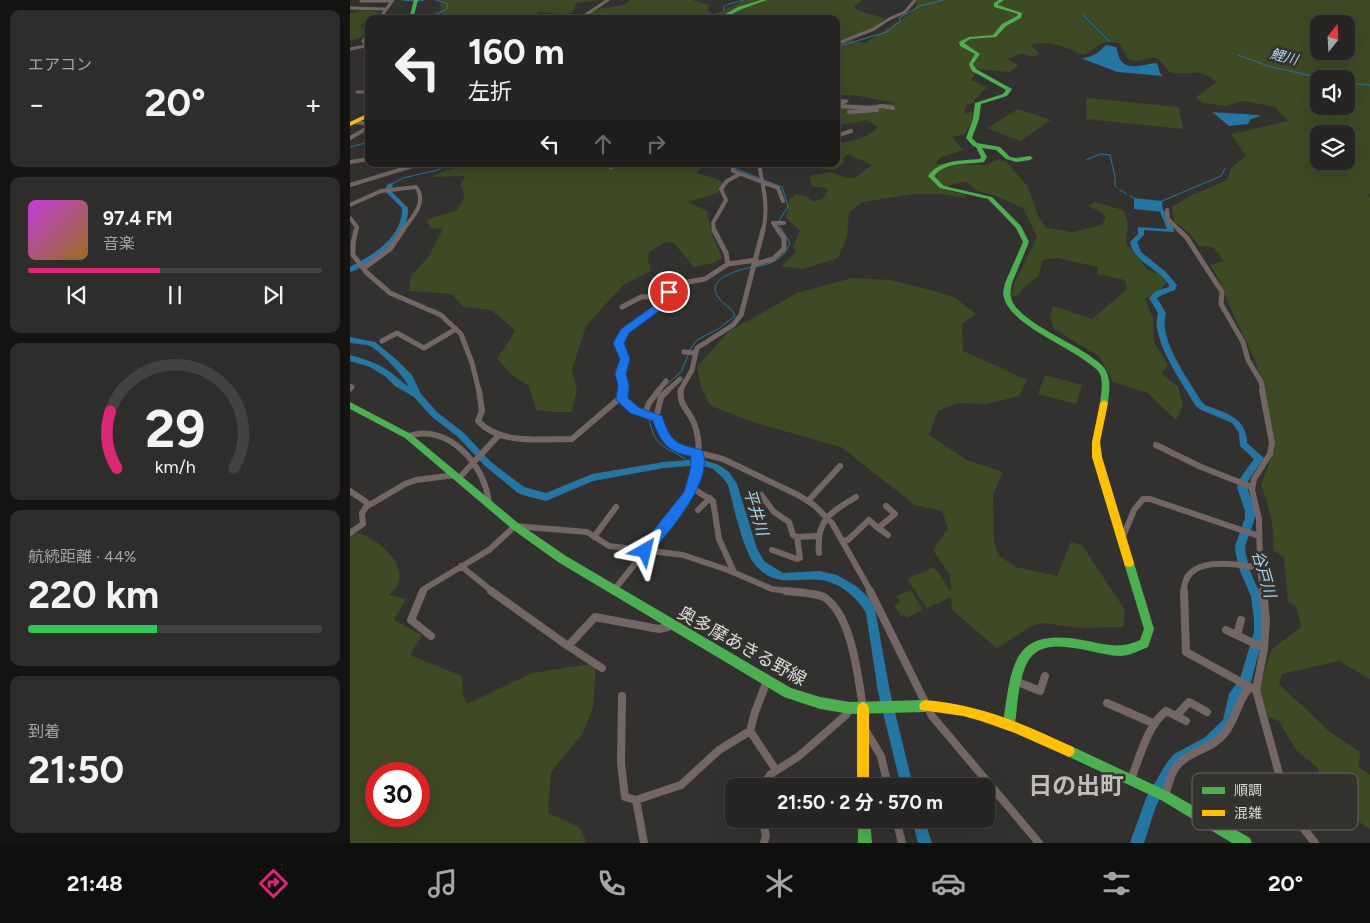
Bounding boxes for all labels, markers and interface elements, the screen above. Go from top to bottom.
north arrow [1310,15,1355,60]
map controls [1310,15,1355,170]
text: 160 m [468,31,565,73]
icon: left [385,35,450,100]
water label: 鯉川 [1268,45,1302,69]
text: エアコン [28,55,92,74]
button: sound [1310,70,1355,115]
text: 左折 [468,78,512,105]
text: 20° [145,80,206,126]
text: − [28,87,45,121]
text: + [305,87,322,121]
button: layers [1310,125,1355,170]
icon: left [536,130,564,158]
icon: ahead [589,130,617,158]
icon: right [642,130,670,158]
text: 97.4 FM [103,207,173,230]
text: 音楽 [103,234,135,253]
pin [648,271,690,313]
icon: arrive [655,278,683,306]
icon: previous [63,281,91,309]
icon: pause [161,281,189,309]
icon: next [259,281,287,309]
text: 29 [145,398,205,460]
text: km/h [155,456,195,477]
water label: 平井川 [740,486,773,540]
position arrow [618,524,670,576]
text: 航続距離 · 44% [28,547,136,566]
water label: 谷戸川 [1248,548,1280,602]
text: 220 km [28,572,159,618]
street label: 奥多摩あきる野線 [674,602,810,690]
text: 到着 [28,722,60,741]
text: 21:50 [28,747,124,793]
speed limit sign: 30 [365,762,430,827]
district label: 日の出町 [1028,771,1124,800]
legend [1192,773,1358,830]
text: 順調 [1234,782,1262,799]
text: 21:50 · 2 分 · 570 m [777,791,943,814]
text: 混雑 [1234,805,1262,822]
icon: directions [256,866,291,901]
icon: music [425,866,460,901]
icon: phone [594,866,629,901]
icon: climate [762,866,797,901]
icon: car [931,866,966,901]
icon: filters [1099,866,1134,901]
text: 21:48 [67,870,123,897]
text: 20° [1268,870,1303,897]

